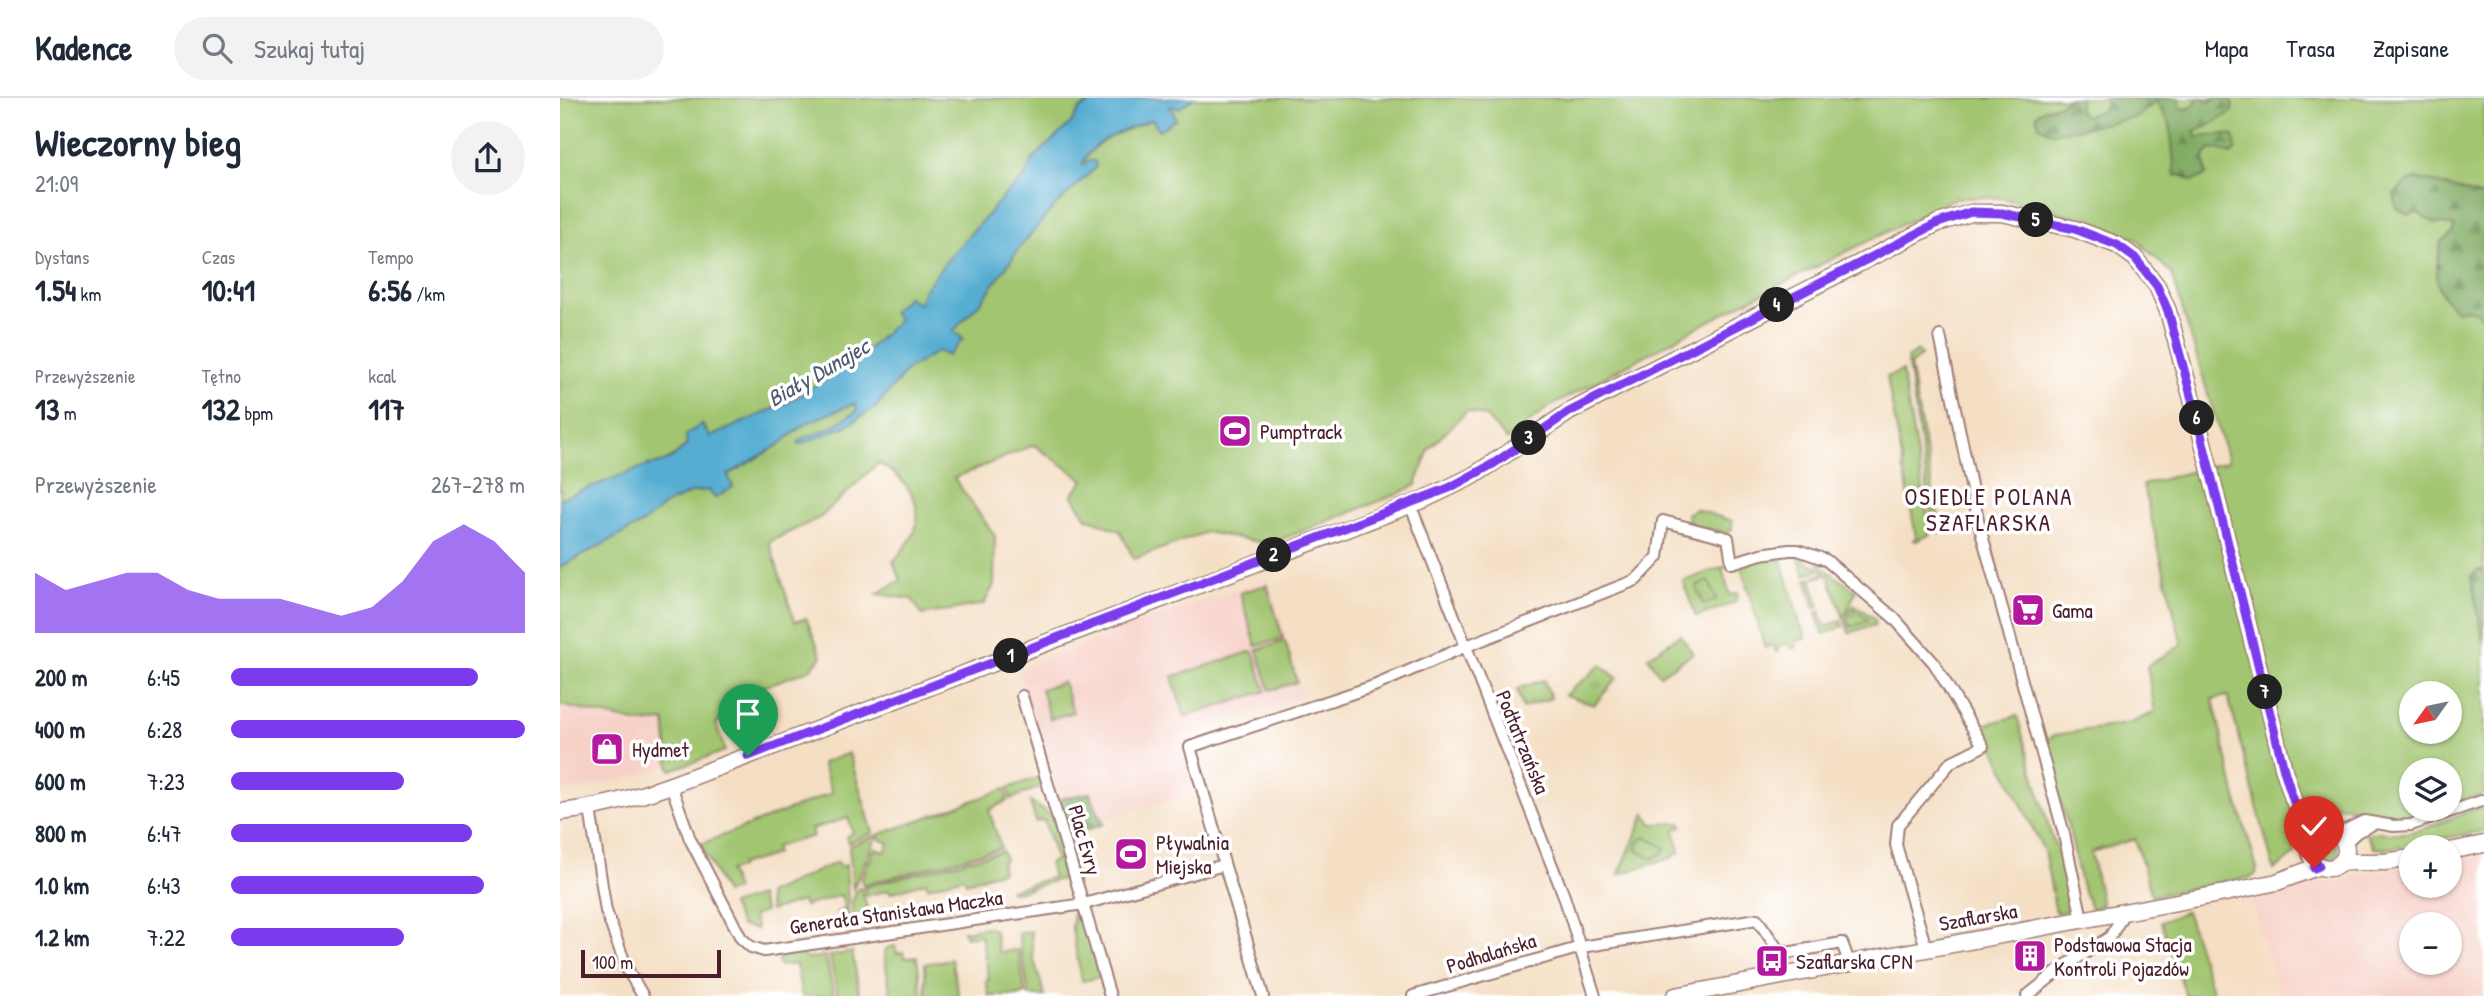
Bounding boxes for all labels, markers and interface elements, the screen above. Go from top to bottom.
search box [174,17,664,80]
text: Kadence [35,26,132,70]
icon: search [198,29,236,67]
text: Szukaj tutaj [254,31,365,66]
text: Mapa [2205,32,2248,64]
text: Trasa [2286,32,2335,64]
text: Zapisane [2373,32,2449,64]
text: Wieczorny bieg [35,116,241,168]
button: share [451,121,525,195]
text: 21:09 [35,168,78,199]
pin: 5 [2018,202,2054,238]
text: 5 [2031,206,2040,232]
text: Dystans [35,244,89,270]
text: Czas [202,244,235,270]
text: Tempo [368,244,414,270]
text: 1.54 [35,270,76,310]
text: 10:41 [202,270,255,310]
text: 6:56 [368,270,412,310]
text: km [76,281,101,307]
text: /km [412,281,445,307]
pin: 4 [1760,288,1794,322]
text: 4 [1773,291,1780,317]
water label: Biały Dunajec [761,329,878,414]
text: Przewyższenie [35,363,136,389]
text: Tętno [202,363,241,389]
text: kcal [368,363,396,389]
text: 13 [35,389,59,429]
text: 132 [202,389,240,429]
text: 117 [368,389,405,429]
text: m [59,400,77,426]
text: bpm [240,400,273,426]
pin: 6 [2180,400,2214,436]
text: 6 [2193,404,2200,430]
sports icon: Pumptrack [1216,412,1254,450]
place label: Pumptrack [1260,417,1342,446]
pin: 3 [1511,420,1546,456]
text: 3 [1524,424,1533,450]
text: Przewyższenie [35,469,157,500]
text: 267–278 m [431,469,525,500]
district label: OSIEDLE POLANA SZAFLARSKA [1905,481,2073,538]
pin: 2 [1256,538,1292,573]
text: 2 [1269,541,1278,567]
supermarket icon: Gama [2009,591,2047,629]
place label: Gama [2052,596,2093,625]
pin: 1 [994,638,1028,674]
text: 1 [1007,642,1014,668]
text: 200 m [35,662,87,693]
text: 6:45 [147,662,180,693]
pin: 7 [2248,674,2282,710]
text: 7 [2260,678,2269,704]
north arrow [2399,681,2462,744]
map controls [2399,681,2462,975]
pin [718,684,778,756]
street label: Podtatrzańska [1489,686,1557,798]
icon: arrive [729,695,767,733]
text: 400 m [35,714,85,745]
text: 6:28 [147,714,182,745]
shop icon: Hydmet [588,730,626,768]
place label: Hydmet [632,735,690,764]
button: layers [2399,758,2462,821]
text: 600 m [35,766,86,797]
text: 7:23 [147,766,185,797]
pin [2284,796,2344,868]
street label: Plac Evry [1061,802,1109,878]
icon: check [2295,807,2333,845]
text: 800 m [35,818,87,849]
text: 6:47 [147,818,182,849]
place label: Pływalnia Miejska [1156,828,1229,881]
sports icon: Pływalnia Miejska [1112,835,1150,873]
button: + [2399,835,2462,898]
text: 1.0 km [35,870,89,901]
text: 6:43 [147,870,180,901]
street label: Generała Stanisława Maczka [788,883,1004,941]
street label: Szaflarska [1937,896,2019,938]
button: − [2399,912,2462,975]
text: 1.2 km [35,922,90,953]
text: 7:22 [147,922,185,953]
street label: Podhalańska [1443,926,1539,980]
place label: Podstawowa Stacja Kontroli Pojazdów [2054,930,2192,983]
building icon: Podstawowa Stacja Kontroli Pojazdów [2011,937,2049,975]
bus stop icon: Szaflarska CPN [1753,942,1791,980]
scale bar [581,947,721,979]
place label: Szaflarska CPN [1796,947,1913,976]
text: 100 m [592,949,633,975]

